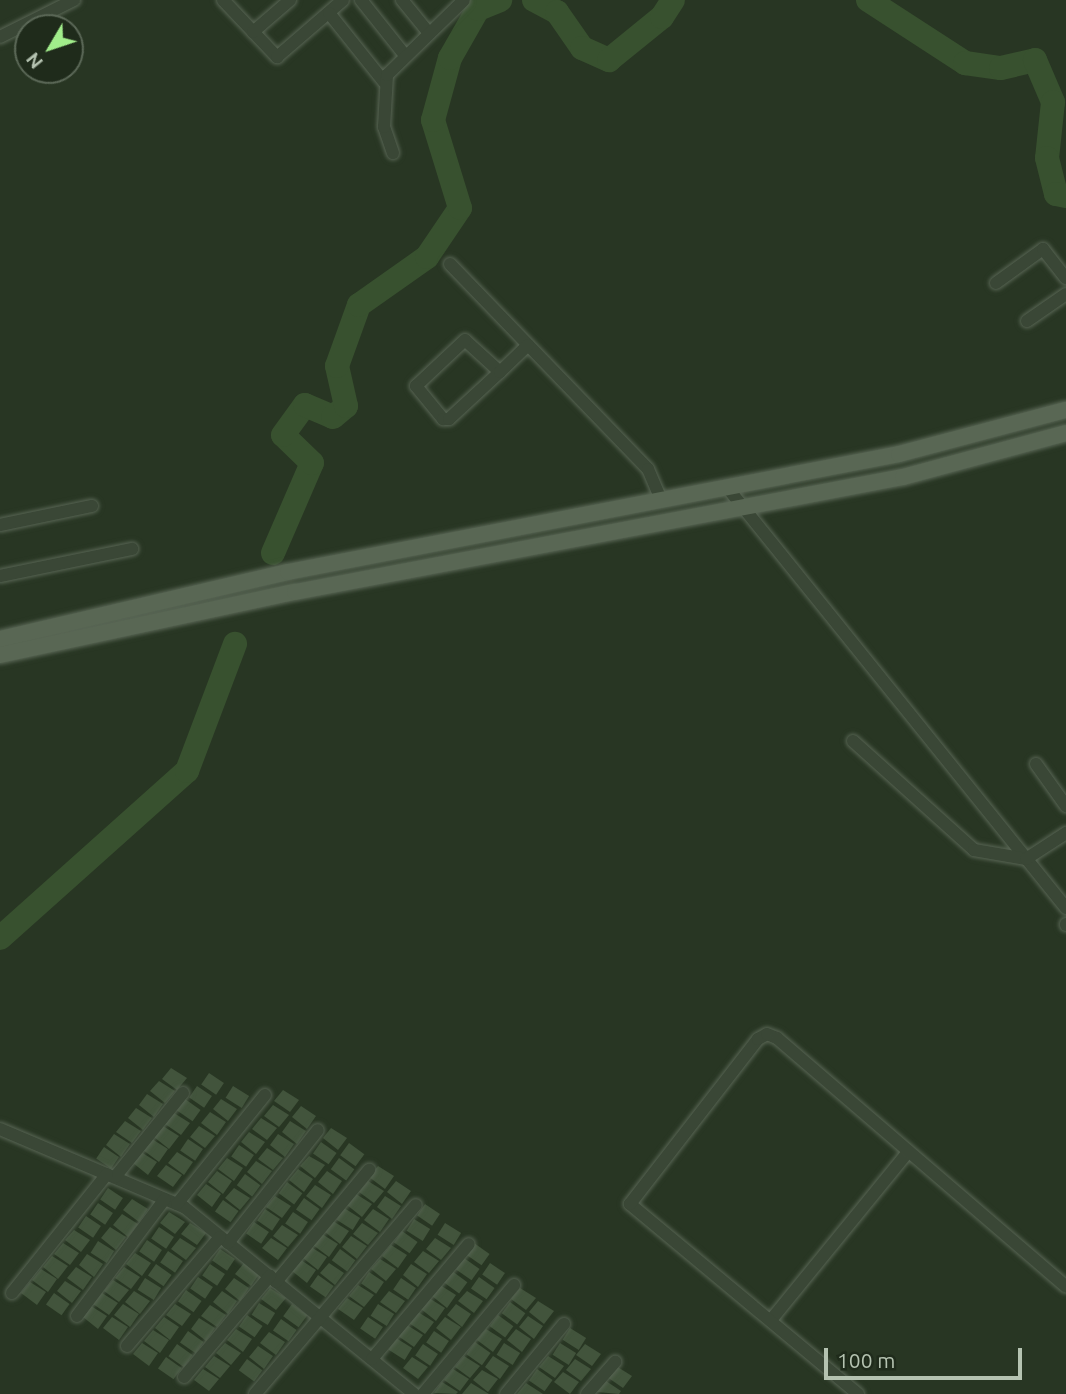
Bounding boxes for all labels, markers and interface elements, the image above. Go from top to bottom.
north arrow [14,14,84,84]
text: N [21,49,47,73]
scale bar [828,1334,1026,1378]
text: 100 m [837,1348,895,1372]

